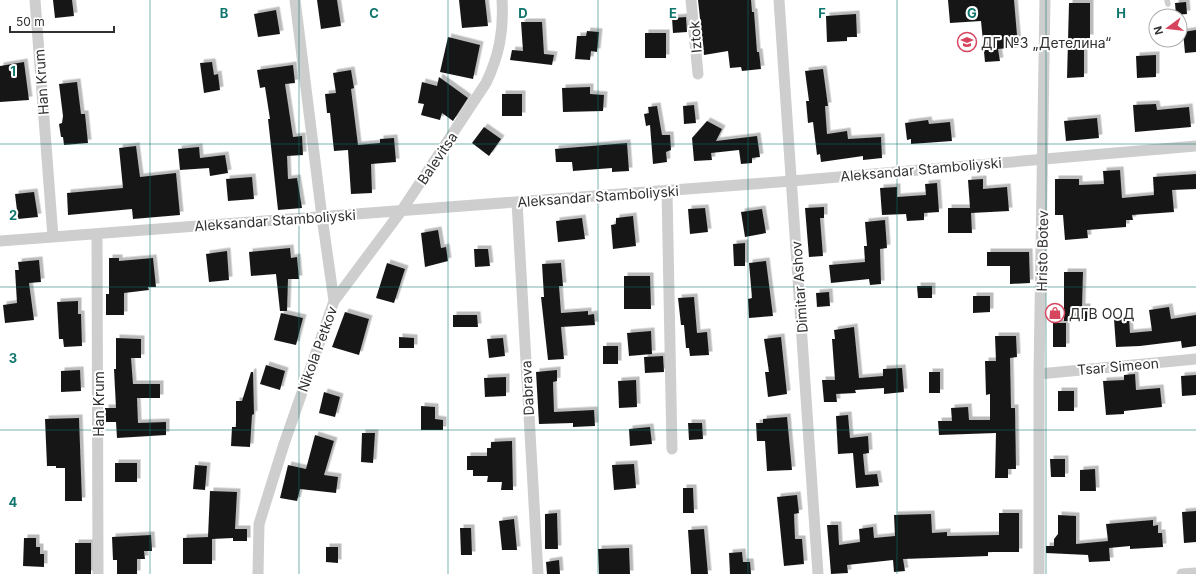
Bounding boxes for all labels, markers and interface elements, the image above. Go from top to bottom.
text: B [220,5,229,21]
text: C [369,5,379,21]
text: D [518,5,528,21]
text: E [669,5,677,21]
text: F [818,5,826,21]
text: G [967,5,977,21]
text: H [1116,5,1126,21]
scale bar [10,8,114,34]
north arrow [1148,8,1188,48]
text: 50 m [16,14,45,29]
street label: Iztok [685,20,705,54]
text: N [1150,25,1166,36]
school or university icon: ДГ №3 „Детелина“ [956,31,978,53]
place label: ДГ №3 „Детелина“ [981,34,1111,51]
street label: Han Krum [30,49,52,115]
text: 1 [10,63,16,79]
street label: Balevitsa [413,129,461,187]
street label: Aleksandar Stamboliyski [840,153,1002,185]
street label: Aleksandar Stamboliyski [517,182,679,210]
street label: Aleksandar Stamboliyski [194,206,356,234]
text: 2 [9,207,17,223]
street label: Hristo Botev [1033,210,1051,292]
street label: Dimitar Ashov [787,240,811,334]
shop icon: ДГВ ООД [1044,302,1066,324]
street label: Nikola Petkov [294,304,340,394]
place label: ДГВ ООД [1069,305,1135,322]
text: 3 [9,350,17,366]
street label: Tsar Simeon [1076,354,1160,378]
street label: Dabrava [517,360,537,416]
street label: Han Krum [90,371,107,437]
text: 4 [9,494,18,510]

